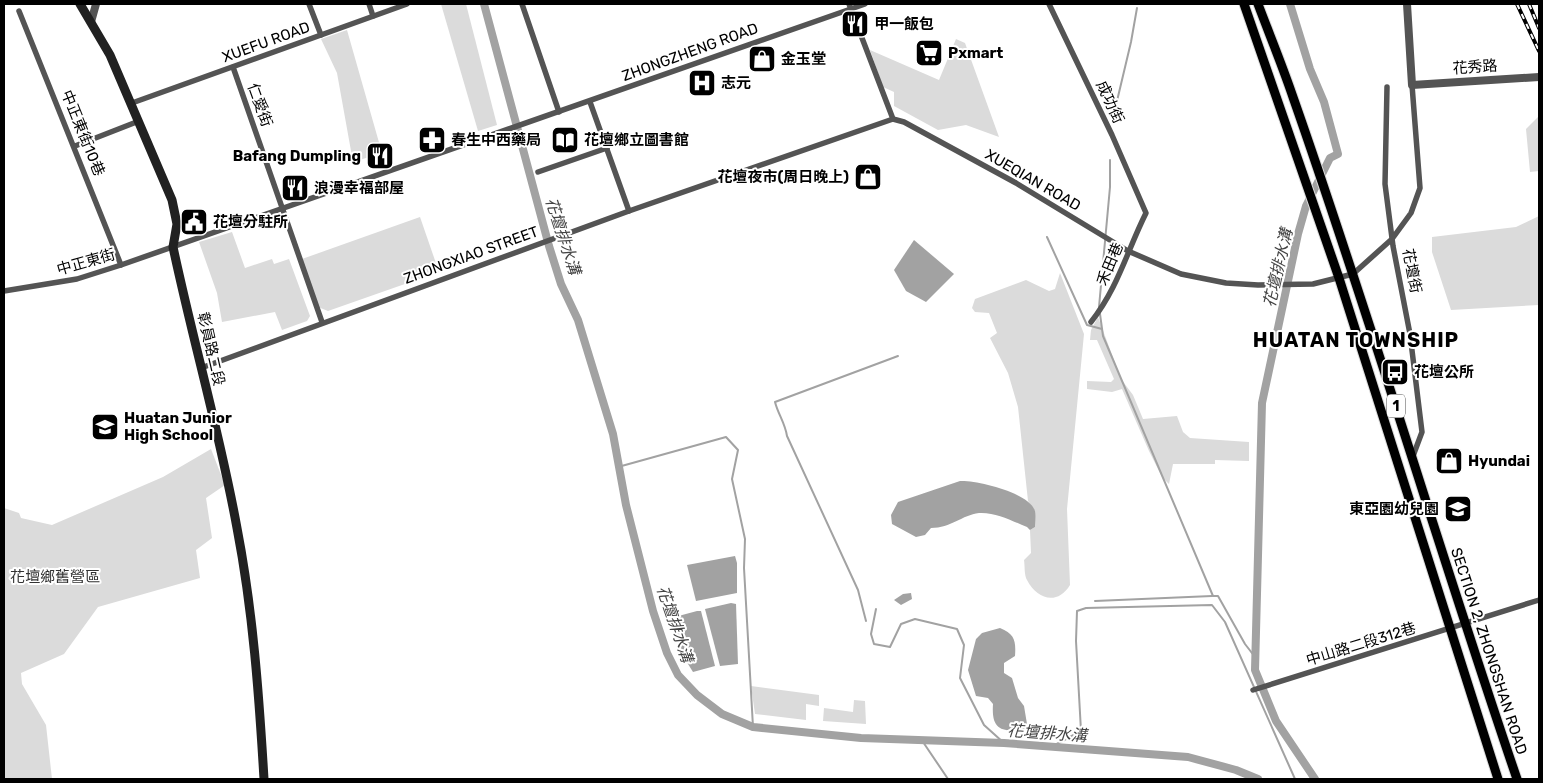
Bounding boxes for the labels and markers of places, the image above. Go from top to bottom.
restaurant icon: 甲一飯包 [840,9,870,39]
place label: 甲一飯包 [874,15,934,33]
supermarket icon: Pxmart [914,38,944,68]
shop icon: 金玉堂 [747,44,777,74]
place label: Pxmart [948,44,1003,62]
place label: 金玉堂 [781,50,826,68]
hospital icon: 志元 [687,68,717,98]
place label: 志元 [721,74,751,92]
pharmacy icon: 春生中西藥局 [417,125,447,155]
library icon: 花壇鄉立圖書館 [550,125,580,155]
place label: 春生中西藥局 [451,131,541,149]
place label: 花壇鄉立圖書館 [584,131,689,149]
restaurant icon: Bafang Dumpling [365,141,395,171]
place label: Bafang Dumpling [233,147,361,165]
shop icon: 花壇夜市(周日晚上) [853,162,883,192]
place label: 花壇夜市(周日晚上) [717,168,849,186]
restaurant icon: 浪漫幸福部屋 [280,173,310,203]
place label: 浪漫幸福部屋 [314,179,404,197]
public building icon: 花壇分駐所 [179,207,209,237]
place label: 花壇分駐所 [213,213,288,231]
bus stop icon: 花壇公所 [1380,357,1410,387]
place label: 花壇公所 [1414,363,1474,381]
place label: Huatan Junior High School [124,409,232,444]
school or university icon: Huatan Junior High School [90,412,120,442]
shop icon: Hyundai [1434,446,1464,476]
place label: Hyundai [1468,452,1530,470]
school or university icon: 東亞園幼兒園 [1443,494,1473,524]
place label: 東亞園幼兒園 [1349,500,1439,518]

